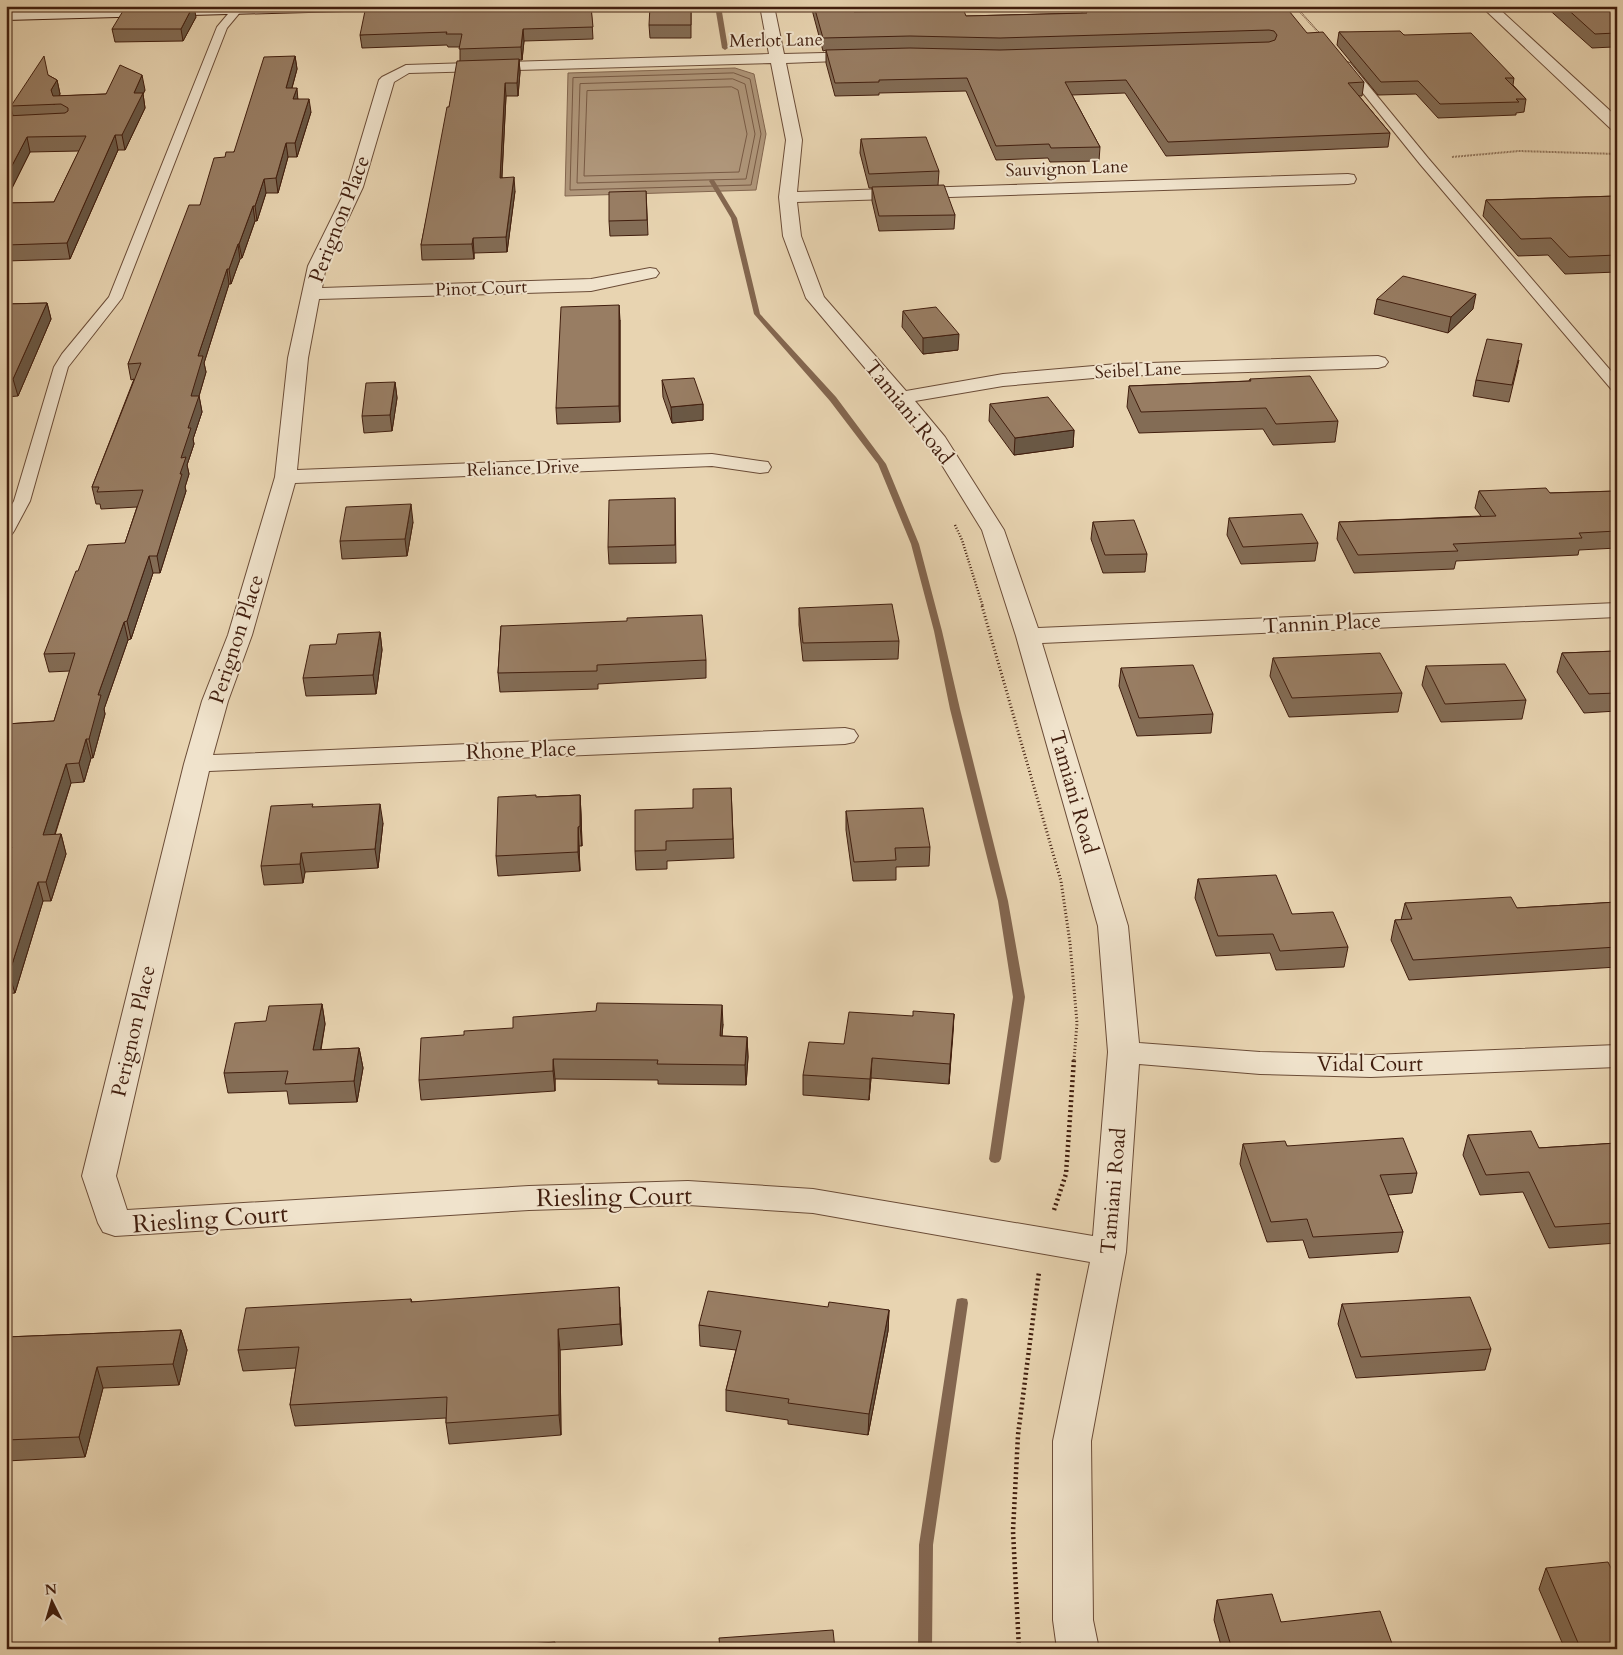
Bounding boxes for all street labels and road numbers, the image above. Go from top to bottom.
street label: Merlot Lane [729,27,823,54]
street label: Perignon Place [302,151,377,287]
street label: Sauvignon Lane [1005,154,1129,183]
street label: Pinot Court [435,274,528,303]
street label: Tamiani Road [857,354,960,471]
street label: Seibel Lane [1094,356,1182,385]
street label: Reliance Drive [466,454,580,483]
street label: Perignon Place [202,571,271,707]
street label: Tannin Place [1262,606,1382,641]
street label: Tamiani Road [1042,727,1105,857]
street label: Rhone Place [465,734,577,767]
street label: Perignon Place [104,963,163,1100]
street label: Vidal Court [1317,1050,1423,1079]
street label: Tamiani Road [1094,1127,1133,1255]
street label: Riesling Court [536,1179,692,1215]
street label: Riesling Court [131,1197,289,1241]

